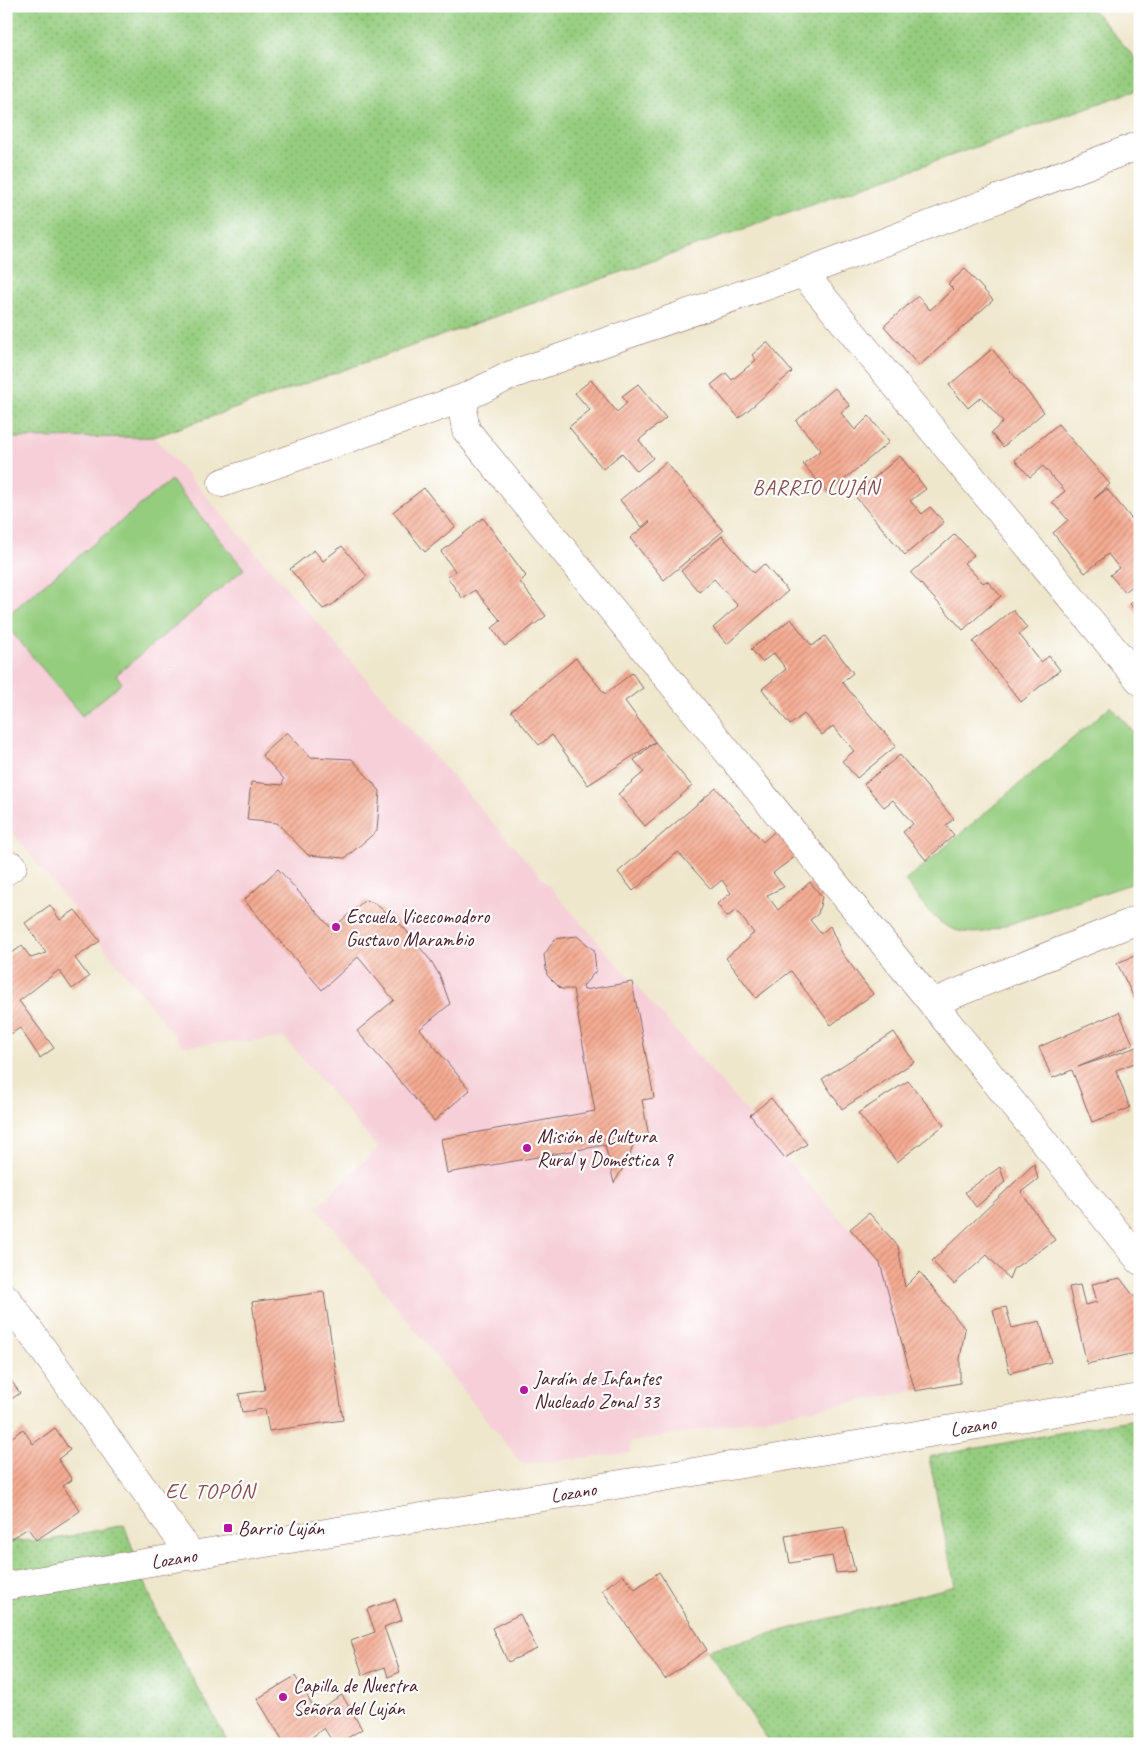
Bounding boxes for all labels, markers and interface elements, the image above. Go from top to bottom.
district label: BARRIO LUJÁN [752,474,882,500]
place label: Escuela Vicecomodoro Gustavo Marambio [346,904,490,952]
marker: Escuela Vicecomodoro Gustavo Marambio [330,921,342,933]
place label: Misión de Cultura Rural y Doméstica 9 [537,1124,674,1172]
marker: Misión de Cultura Rural y Doméstica 9 [521,1142,533,1154]
place label: Jardín de Infantes Nucleado Zonal 33 [533,1366,662,1414]
marker: Jardín de Infantes Nucleado Zonal 33 [518,1384,530,1396]
street label: Lozano [948,1409,998,1442]
street label: Lozano [549,1476,599,1508]
district label: EL TOPÓN [165,1477,258,1505]
place label: Barrio Luján [238,1516,325,1541]
marker: Barrio Luján [222,1522,234,1534]
street label: Lozano [149,1542,199,1574]
place label: Capilla de Nuestra Señora del Luján [293,1673,418,1721]
marker: Capilla de Nuestra Señora del Luján [277,1691,289,1703]

